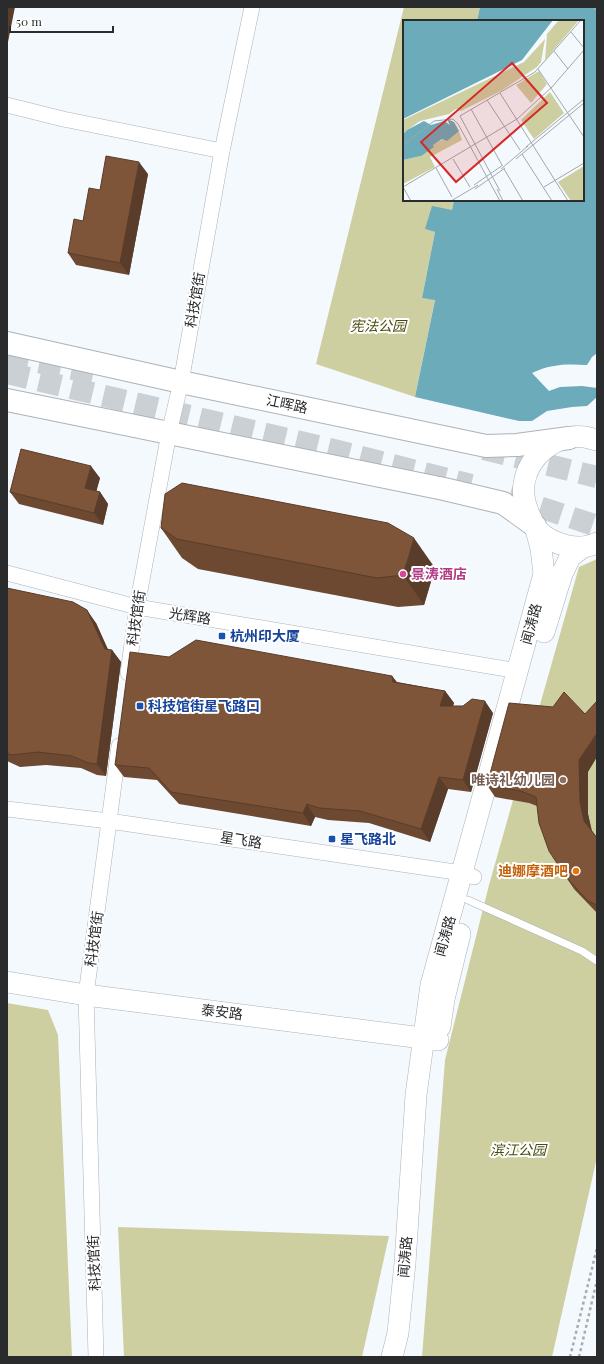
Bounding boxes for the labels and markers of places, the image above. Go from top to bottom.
place label: 景涛酒店 [411,564,467,583]
marker: 景涛酒店 [398,569,408,579]
place label: 杭州印大厦 [230,626,300,645]
marker: 杭州印大厦 [217,631,227,641]
place label: 科技馆街星飞路口 [148,696,260,715]
marker: 科技馆街星飞路口 [135,701,145,711]
place label: 唯诗礼幼儿园 [471,770,555,789]
marker: 唯诗礼幼儿园 [558,775,568,785]
place label: 星飞路北 [340,829,396,848]
marker: 星飞路北 [327,834,337,844]
place label: 迪娜摩酒吧 [498,861,568,880]
marker: 迪娜摩酒吧 [571,866,581,876]

